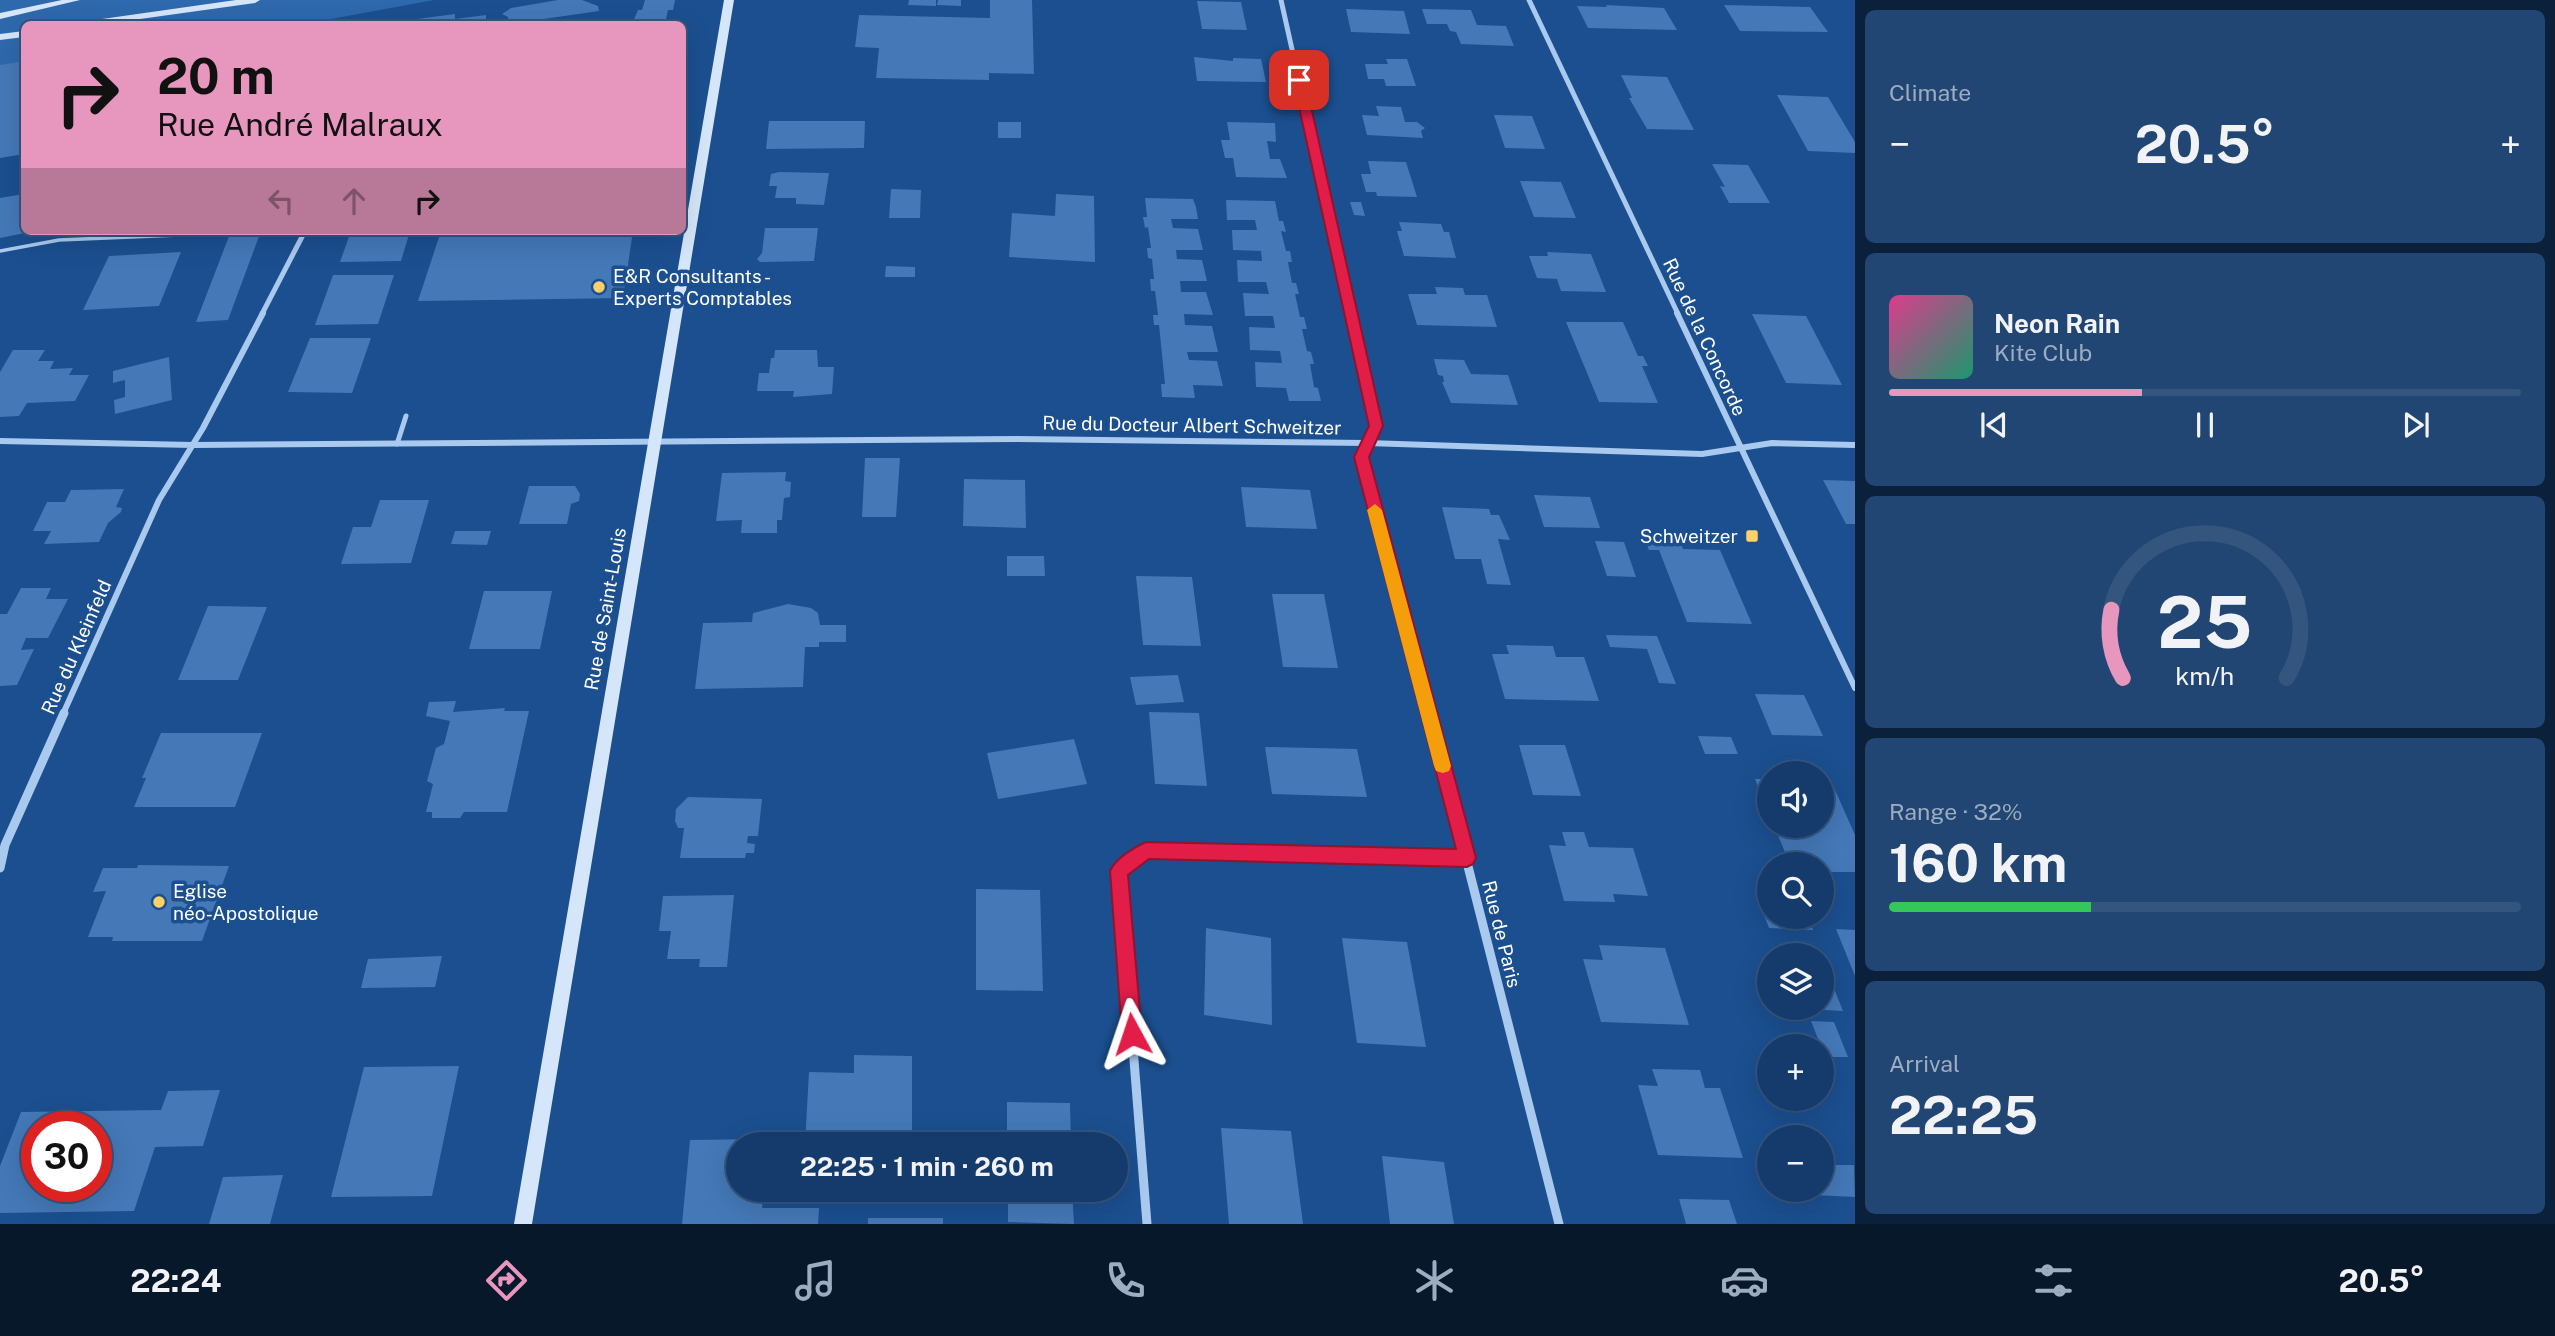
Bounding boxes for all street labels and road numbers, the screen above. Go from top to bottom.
street label: Rue de la Concorde [1659,255,1751,419]
street label: Rue du Docteur Albert Schweitzer [1042,411,1342,439]
street label: Rue de Saint-Louis [580,526,630,692]
street label: Rue du Kleinfeld [36,576,116,718]
street label: Rue de Paris [1478,878,1526,990]

